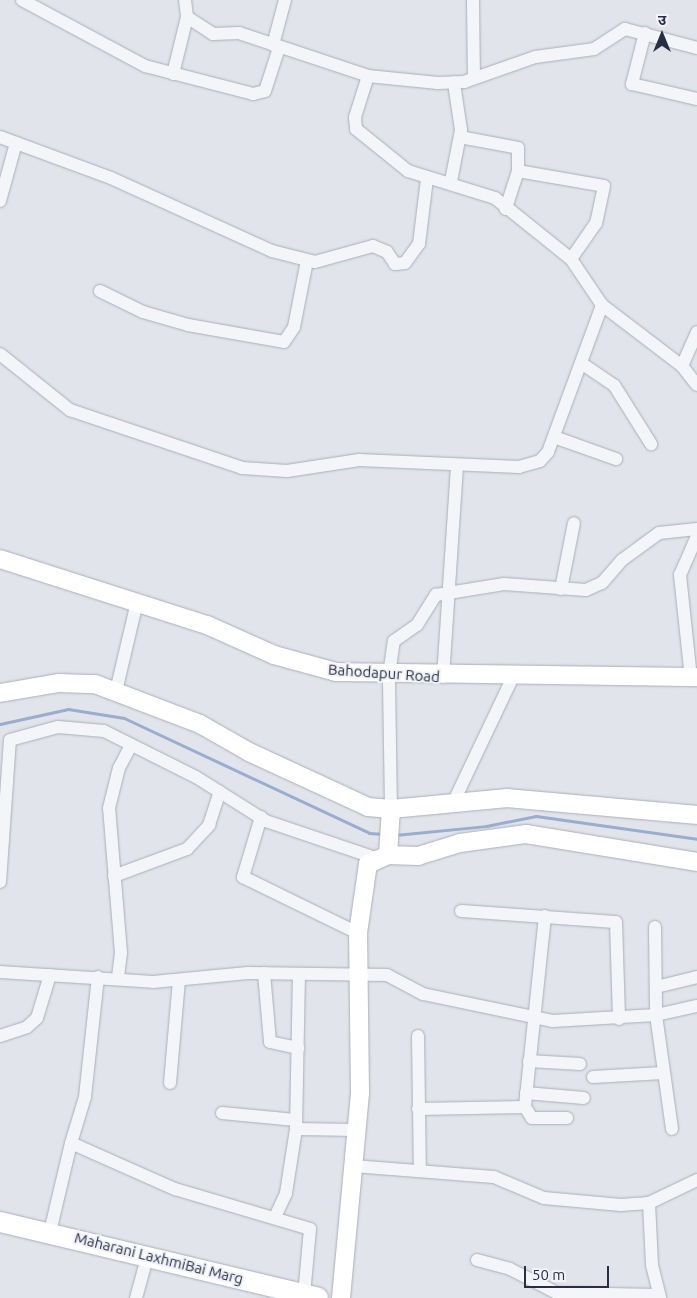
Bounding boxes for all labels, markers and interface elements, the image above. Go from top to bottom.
north arrow [637,10,687,60]
text: उ [658,12,666,28]
street label: Bahodapur Road [327,660,441,686]
street label: Maharani LaxhmiBai Marg [73,1228,245,1288]
scale bar [527,1256,612,1288]
text: 50 m [532,1266,565,1283]

